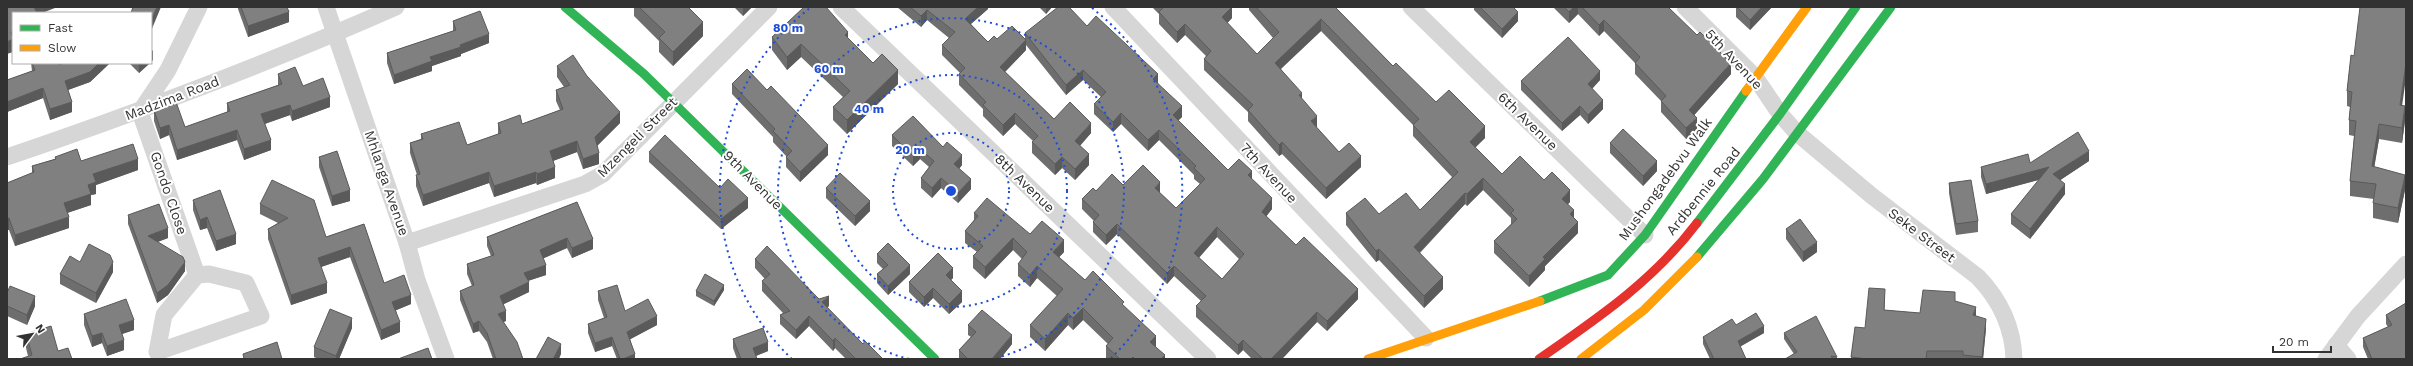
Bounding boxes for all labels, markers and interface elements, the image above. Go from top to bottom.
legend [12,12,152,64]
text: Fast [48,21,73,35]
text: 80 m [773,21,803,35]
street label: 5th Avenue [1702,26,1766,92]
text: Slow [48,41,76,55]
text: 60 m [814,62,844,76]
street label: Madzima Road [123,73,221,123]
street label: 6th Avenue [1495,89,1561,153]
street label: Mzengeli Street [594,94,680,180]
text: 40 m [854,102,884,116]
street label: Mushongadebvu Walk [1615,114,1715,244]
street label: Mhlanga Avenue [361,128,413,238]
street label: 7th Avenue [1237,140,1301,206]
text: 20 m [895,143,925,157]
street label: Ardbennie Road [1663,144,1743,238]
street label: 9th Avenue [720,147,786,213]
street label: Gondo Close [147,149,191,237]
street label: 8th Avenue [992,151,1058,215]
centre of rings [944,184,958,198]
street label: Seke Street [1885,205,1959,265]
north arrow [12,314,52,354]
text: N [32,322,48,336]
scale bar [2273,328,2331,354]
text: 20 m [2279,335,2309,349]

